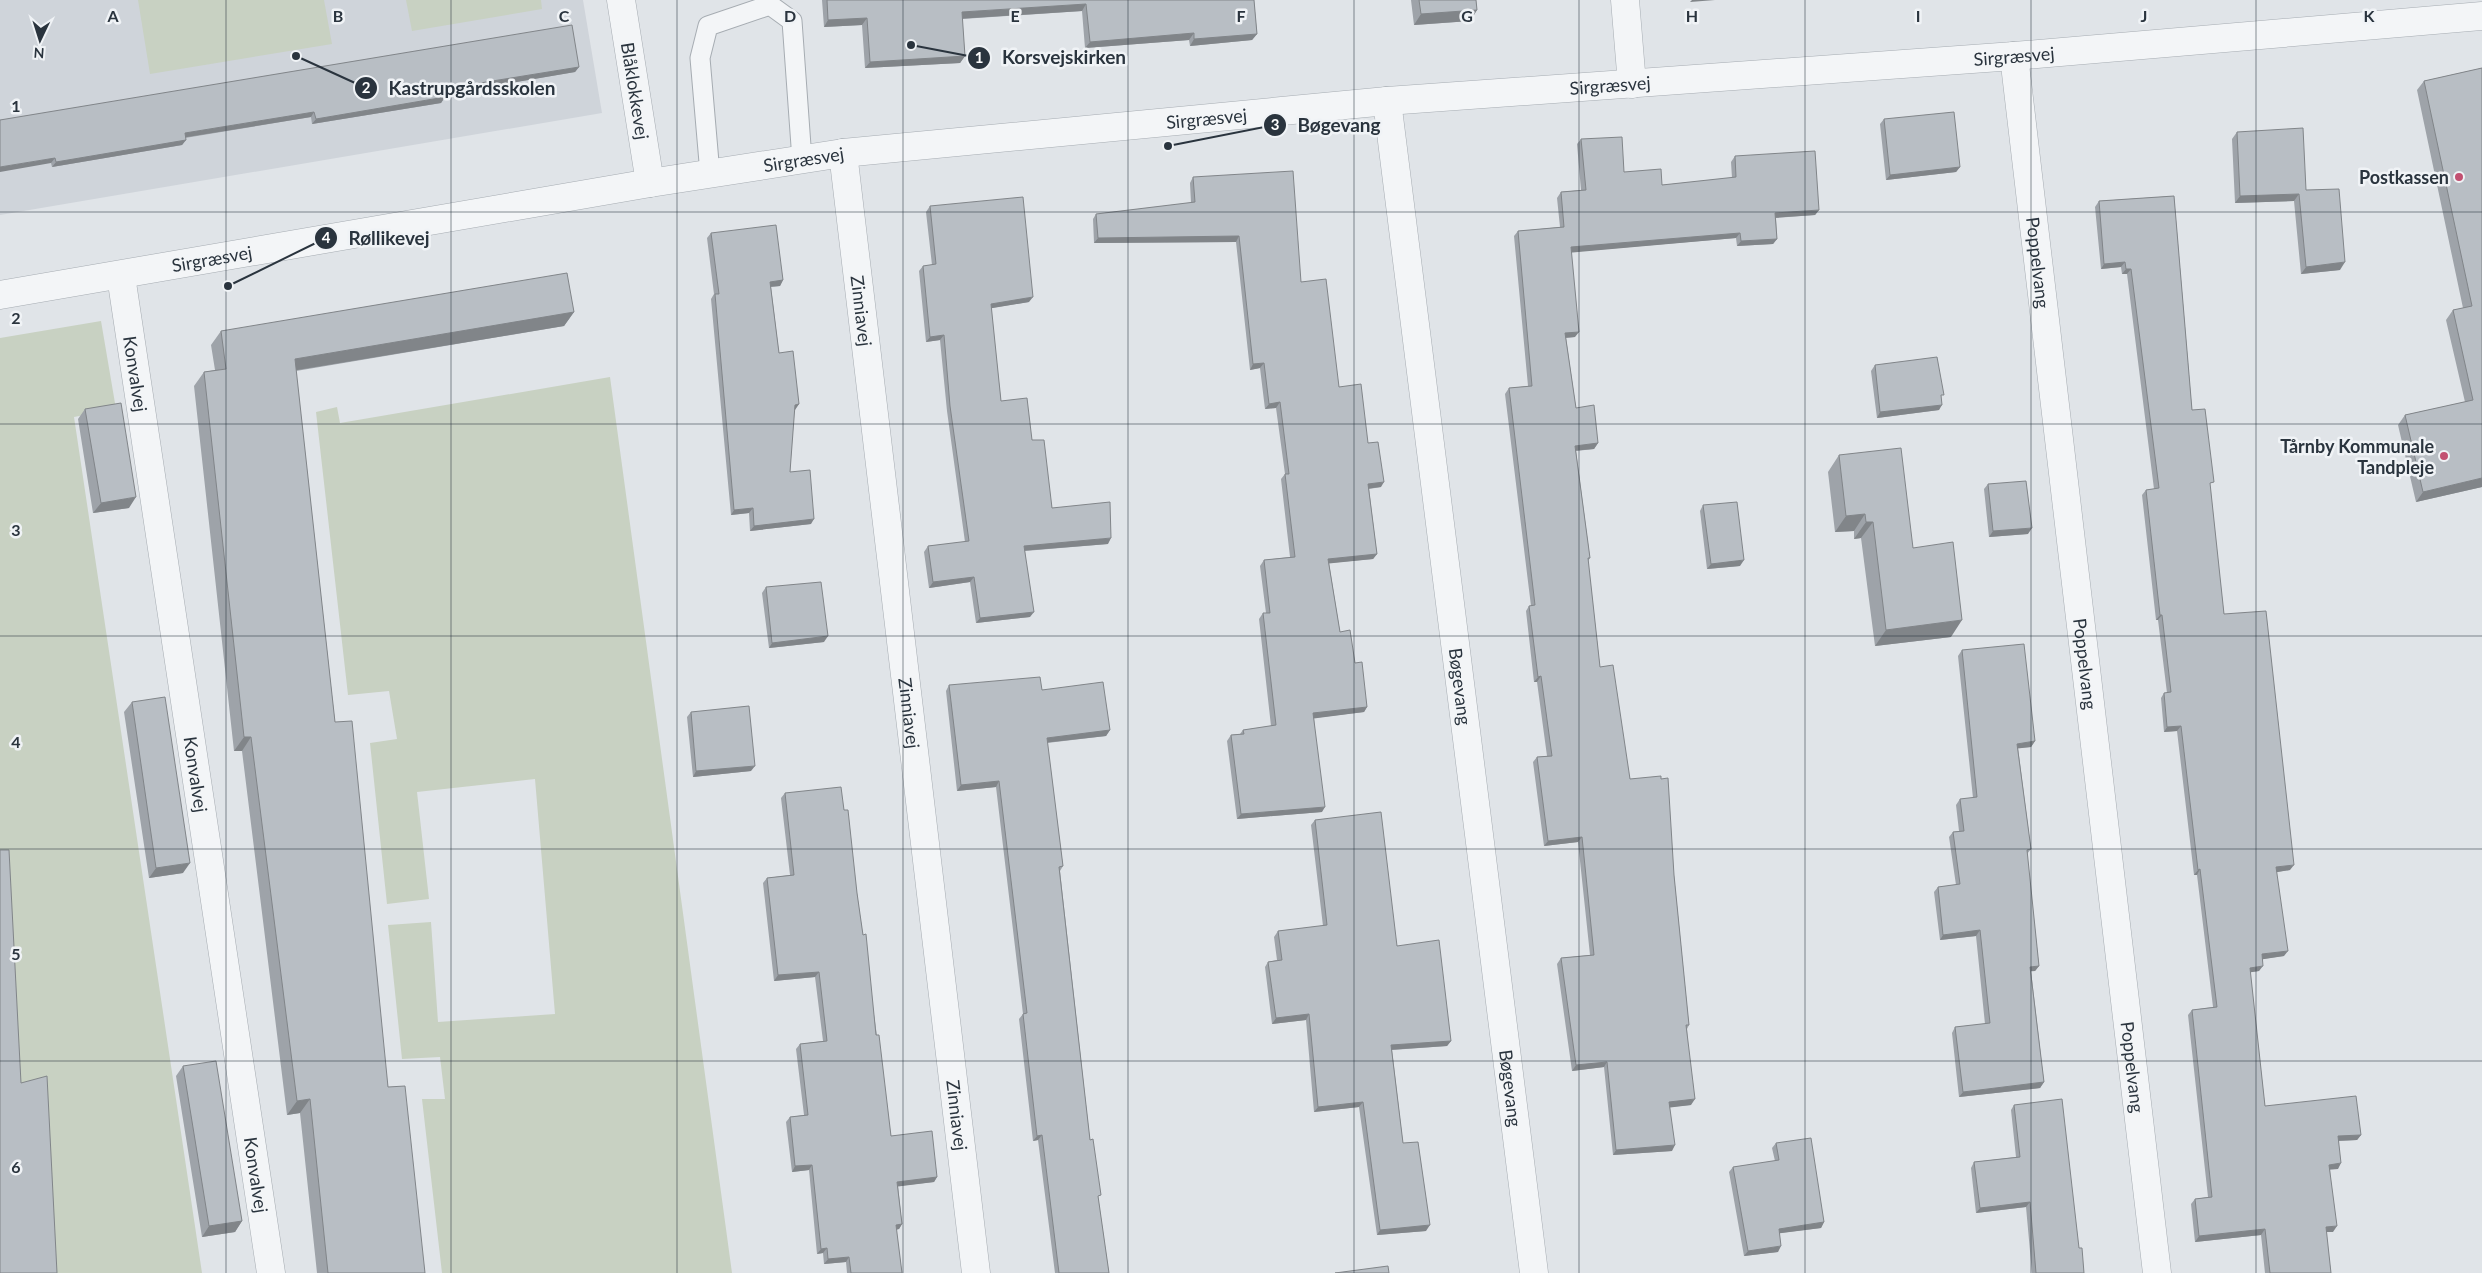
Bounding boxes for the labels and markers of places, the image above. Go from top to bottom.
callout: Korsvejskirken [967,41,1136,75]
callout: Kastrupgårdsskolen [353,71,565,105]
callout: Bøgevang [1263,108,1391,142]
place label: Postkassen [2359,166,2449,188]
marker: Postkassen [2453,171,2465,183]
callout: Røllikevej [314,221,440,255]
place label: Tårnby Kommunale Tandpleje [2280,435,2434,478]
marker: Tårnby Kommunale Tandpleje [2438,450,2450,462]

